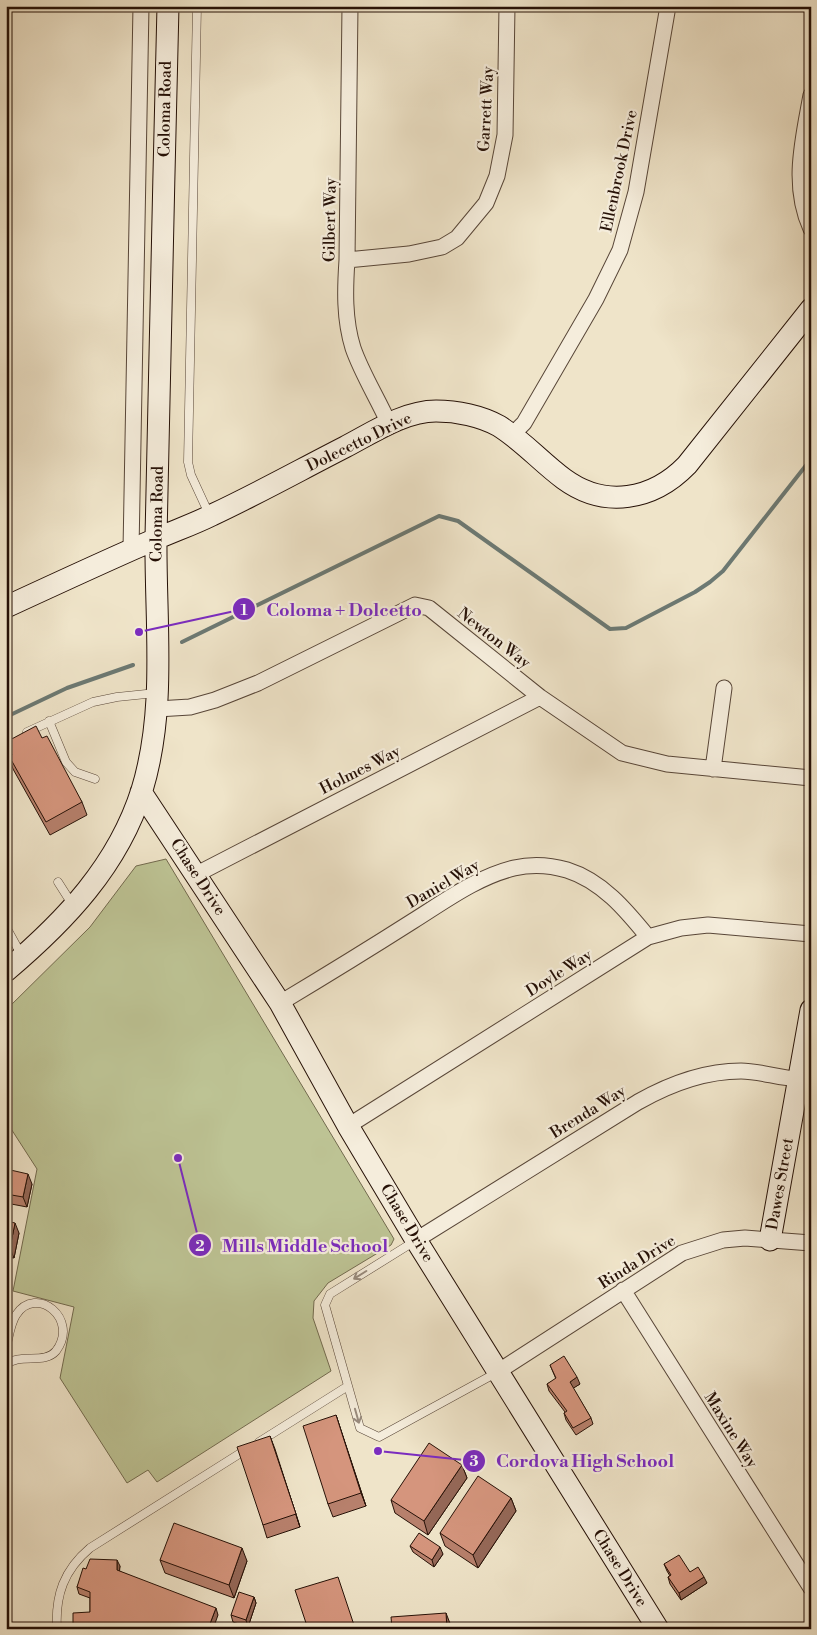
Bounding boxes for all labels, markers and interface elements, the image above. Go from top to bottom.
street label: Coloma Road [154,61,176,157]
street label: Garrett Way [474,65,498,152]
street label: Ellenbrook Drive [596,108,642,234]
street label: Gilbert Way [319,177,341,262]
street label: Dolecetto Drive [303,408,415,476]
street label: Coloma Road [146,466,168,562]
callout: Coloma + Dolcetto [232,593,432,626]
text: Coloma + Dolcetto [266,599,422,622]
text: 1 [240,601,248,620]
street label: Newton Way [453,603,535,673]
street label: Holmes Way [316,741,404,799]
street label: Chase Drive [166,835,230,919]
street label: Daniel Way [403,855,483,913]
street label: Doyle Way [522,945,596,1001]
street label: Brenda Way [546,1081,630,1144]
street label: Dawes Street [762,1136,798,1232]
street label: Chase Drive [376,1180,438,1266]
callout: Mills Middle School [187,1229,398,1262]
street label: Rinda Drive [595,1230,679,1294]
text: Mills Middle School [222,1235,388,1258]
text: 2 [195,1237,205,1256]
one-way arrow [354,1271,368,1281]
street label: Maxine Way [700,1388,762,1472]
one-way arrow [352,1407,362,1423]
callout: Cordova High School [461,1444,684,1477]
text: Cordova High School [496,1450,674,1473]
text: 3 [469,1452,479,1471]
street label: Chase Drive [588,1525,652,1611]

